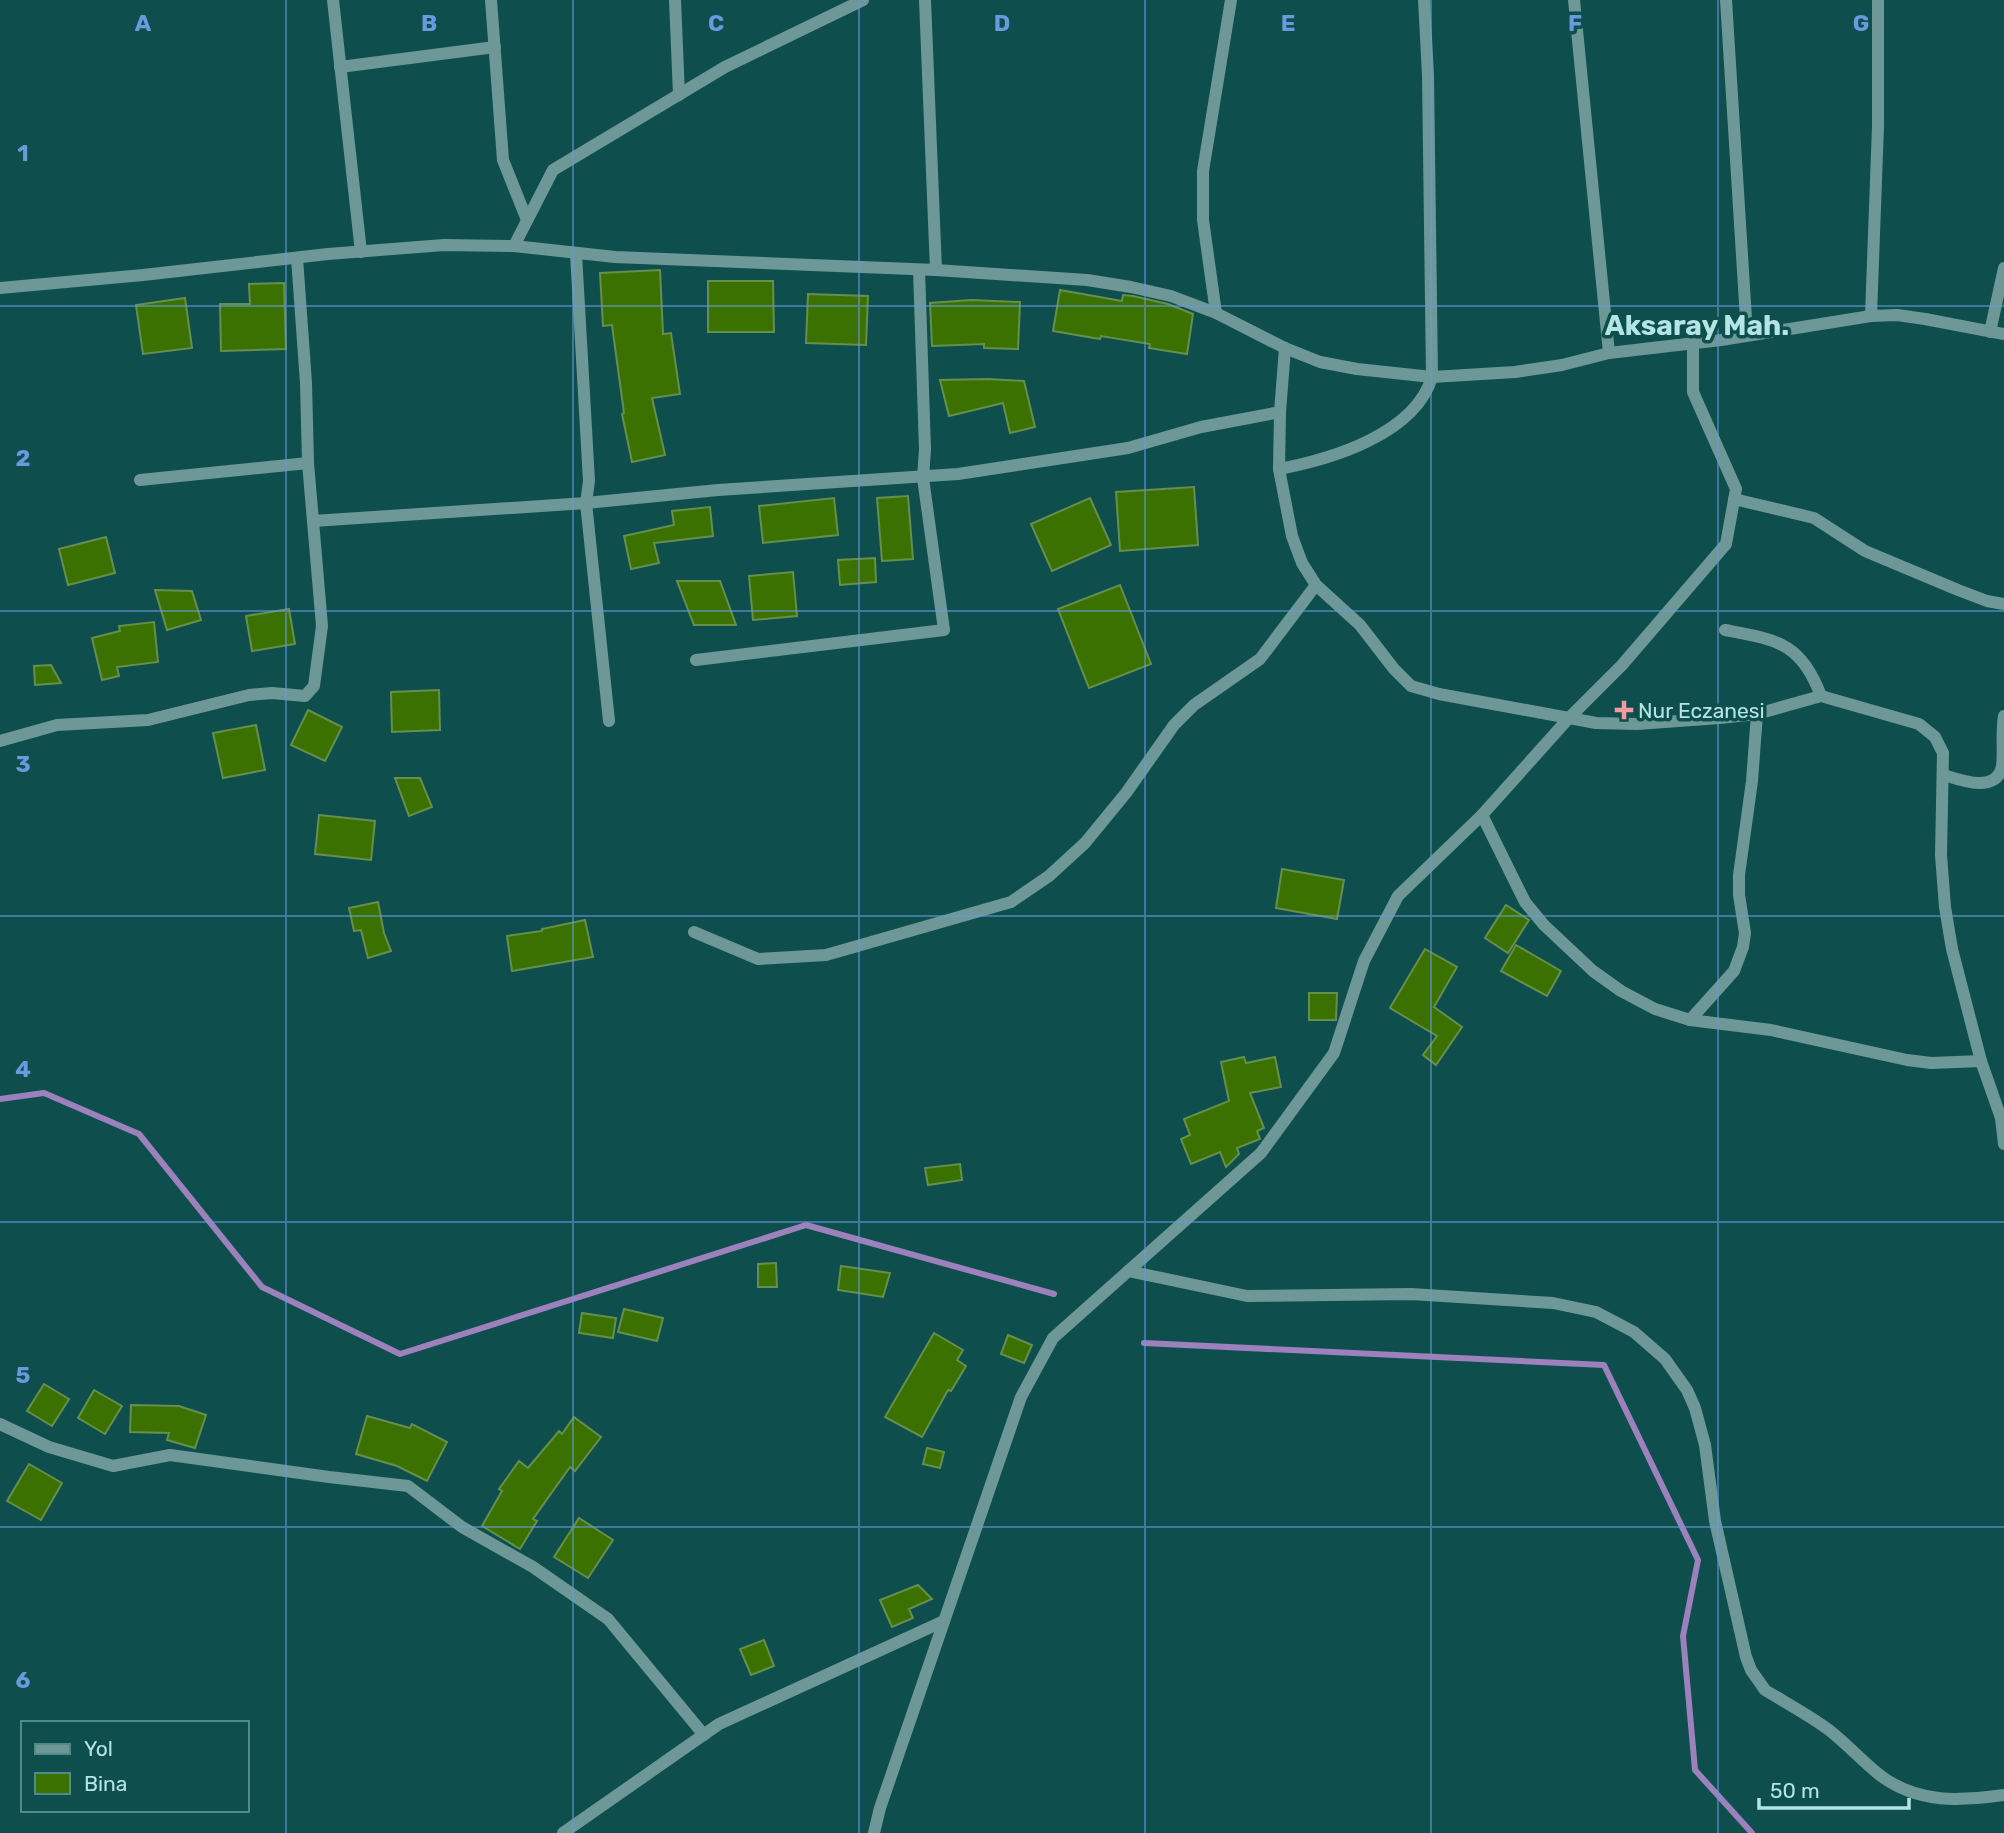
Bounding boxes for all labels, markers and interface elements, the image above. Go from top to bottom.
text: A [135,9,152,37]
text: B [421,9,437,37]
text: C [708,9,724,37]
text: D [994,9,1010,37]
text: E [1281,9,1295,37]
text: F [1568,9,1582,37]
text: G [1853,9,1869,37]
text: 1 [17,139,29,167]
district label: Aksaray Mah. [1605,309,1789,342]
text: 2 [16,444,30,472]
place label: Nur Eczanesi [1638,698,1765,723]
marker: Nur Eczanesi [1616,702,1632,718]
text: 3 [15,750,31,778]
text: 4 [15,1055,31,1083]
text: 5 [16,1361,31,1389]
text: 6 [16,1666,31,1694]
legend [21,1721,248,1812]
text: Yol [84,1736,113,1761]
scale bar [1759,1766,1910,1810]
text: Bina [84,1771,127,1796]
text: 50 m [1770,1778,1820,1803]

